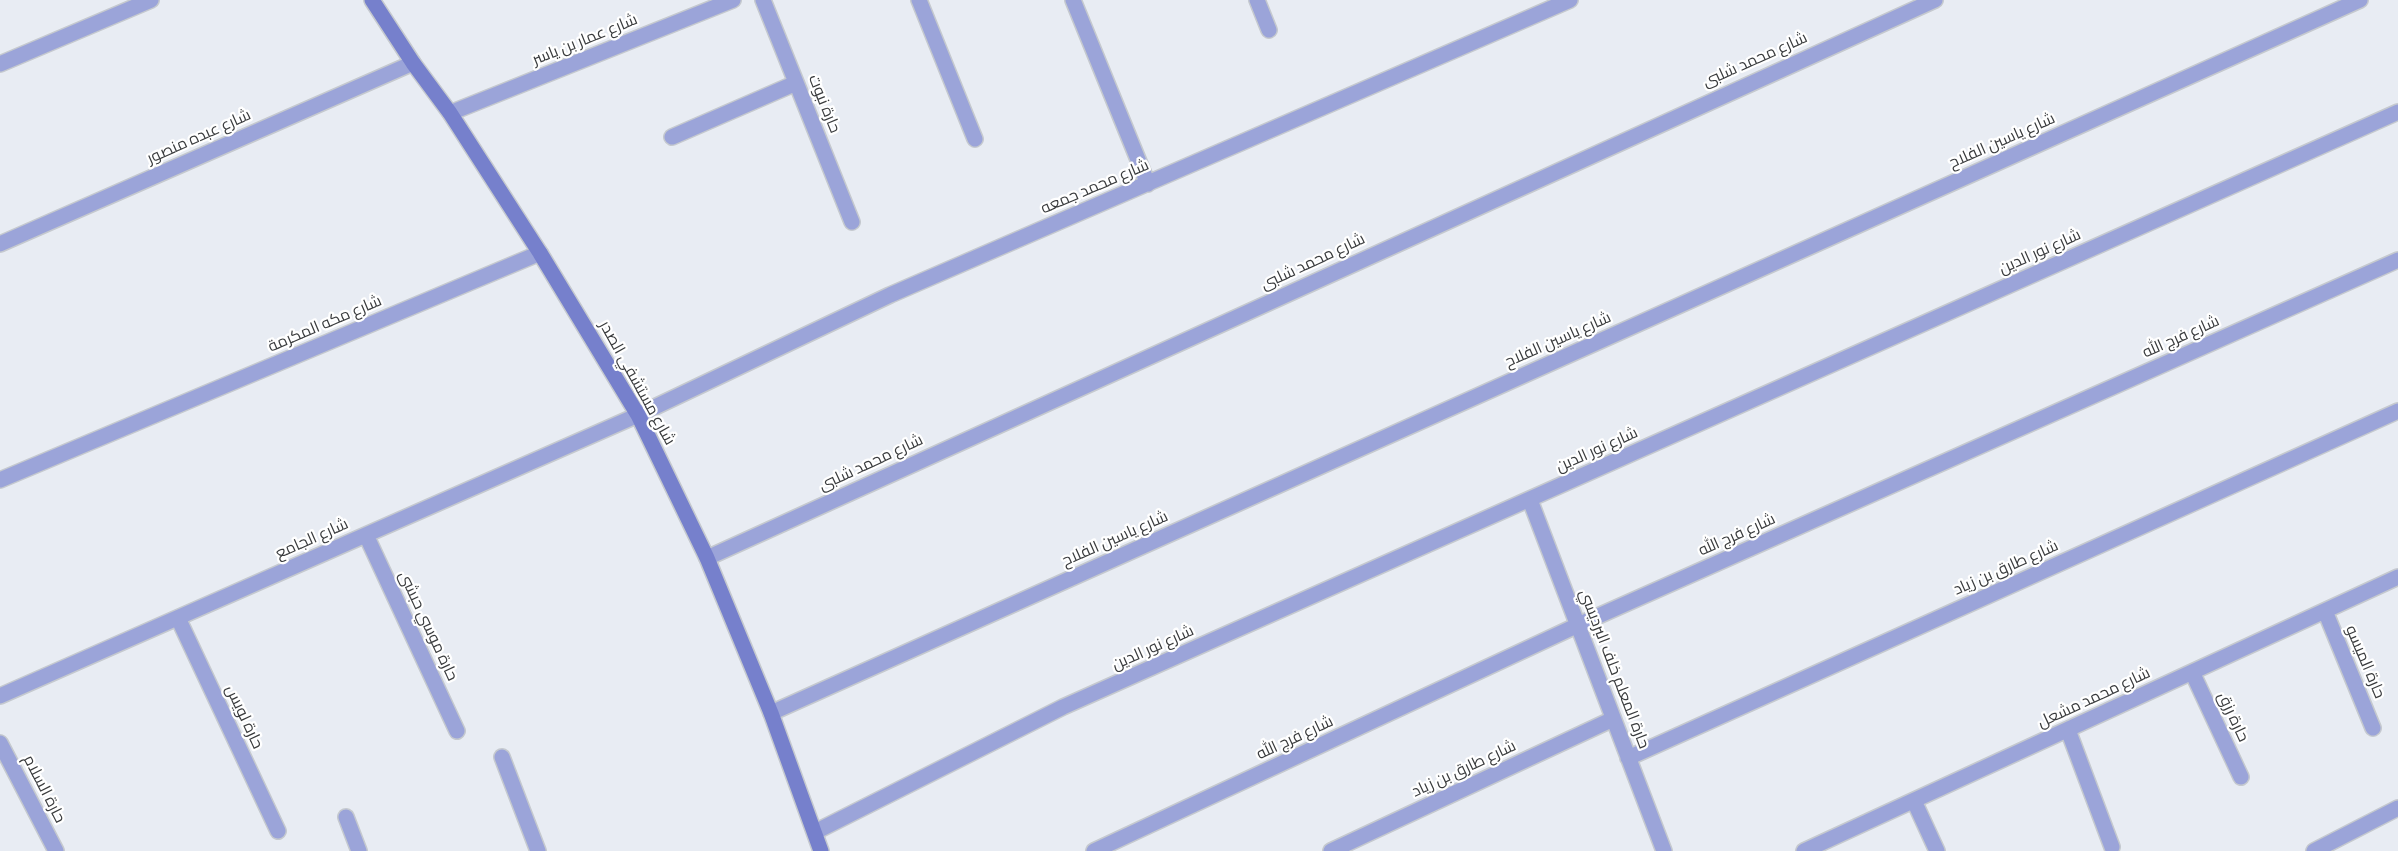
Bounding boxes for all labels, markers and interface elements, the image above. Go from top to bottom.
street label: شارع عمار بن ياسر [529,10,641,70]
street label: شارع محمد شلبى [1700,28,1810,92]
street label: حارة نبوت [804,72,844,136]
street label: شارع عبده منصور [144,106,254,168]
street label: شارع ياسين الفلاح [1946,109,2058,173]
street label: شارع محمد جمعه [1038,156,1152,218]
street label: شارع نور الدين [1996,225,2084,279]
street label: شارع محمد شلبى [1258,230,1368,294]
street label: شارع مكه المكرمة [265,291,385,357]
street label: شارع ياسين الفلاح [1502,308,1614,372]
street label: شارع فرج الله [2139,311,2223,363]
street label: شارع مستشفي الصدر [595,317,679,449]
street label: شارع نور الدين [1553,423,1641,477]
street label: شارع محمد شلبى [816,431,926,495]
street label: شارع ياسين الفلاح [1059,507,1171,571]
street label: شارع فرج الله [1695,509,1779,561]
street label: شارع الجامع [273,514,351,564]
street label: شارع طارق بن زياد [1951,536,2061,600]
street label: حارة موسي حبشى [394,568,462,684]
street label: حارة المعلم خلف البرديسي [1575,587,1653,751]
street label: شارع نور الدين [1109,621,1197,675]
street label: حارة الميسو [2341,623,2389,701]
street label: شارع محمد مشعل [2035,664,2153,732]
street label: حارة لويس [221,682,267,752]
street label: حارة رزق [2213,689,2253,745]
street label: شارع فرج الله [1254,712,1336,764]
street label: شارع طارق بن زياد [1409,736,1519,802]
street label: حارة السلام [19,752,69,826]

